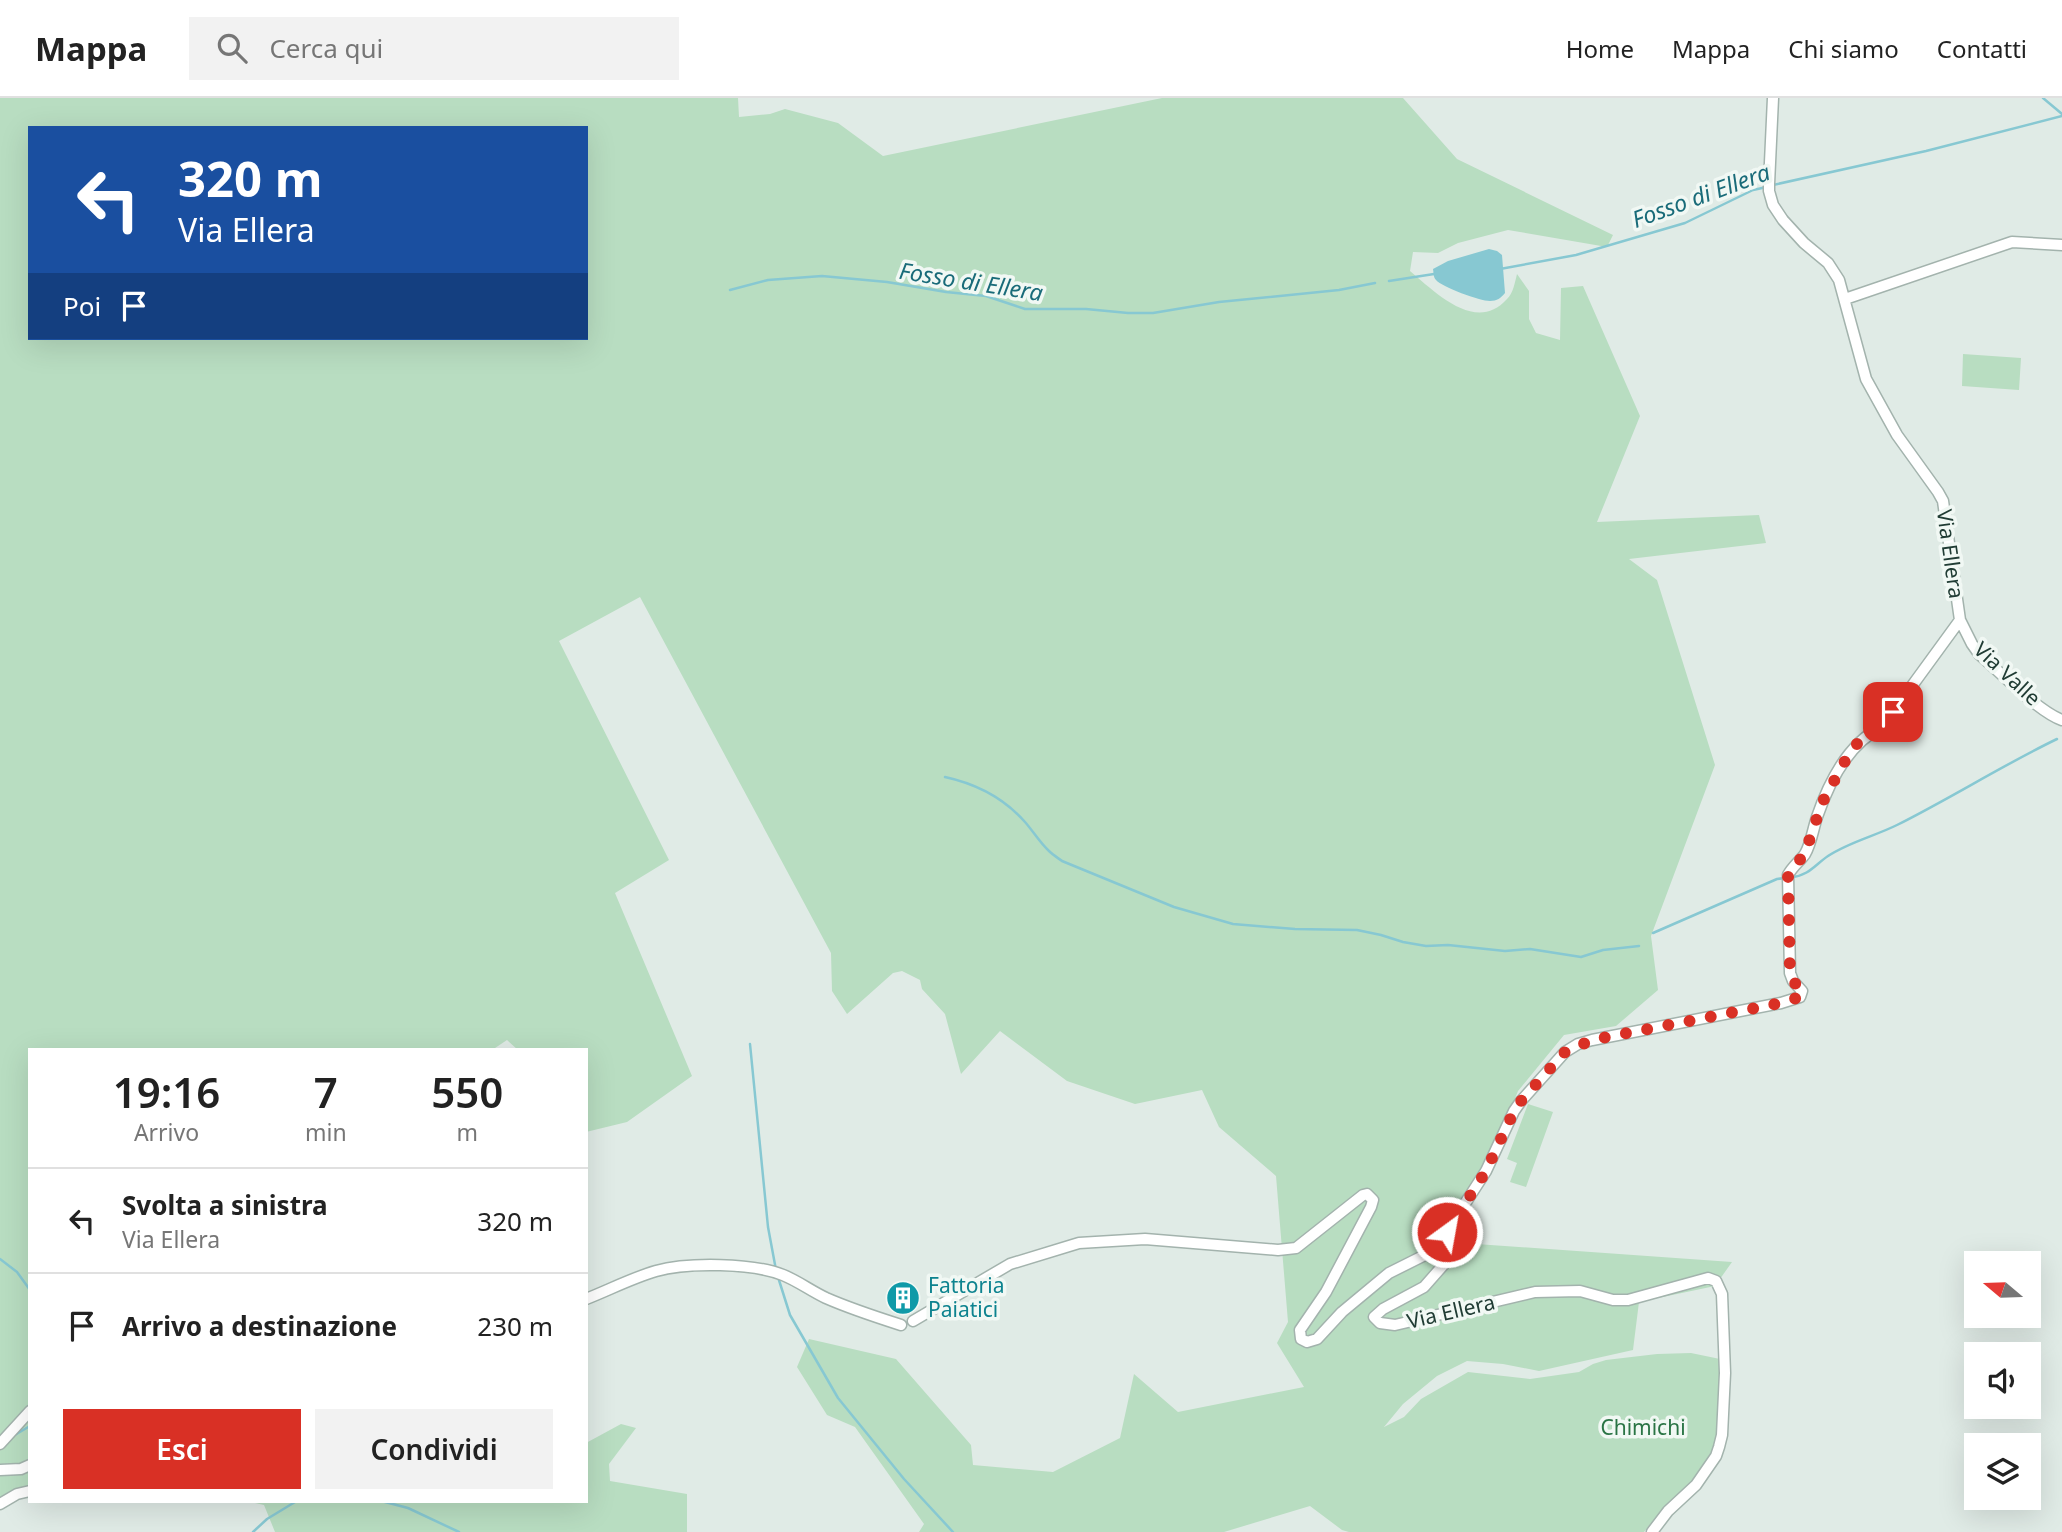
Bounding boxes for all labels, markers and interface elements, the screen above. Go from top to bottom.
search box [189,17,679,80]
text: Mappa [35,26,147,71]
icon: search [213,29,251,67]
text: Cerca qui [269,30,383,66]
text: Home [1566,32,1634,65]
text: Mappa [1672,32,1750,65]
text: Chi siamo [1788,32,1899,65]
text: Contatti [1937,32,2027,65]
text: 320 m [178,145,323,211]
icon: left [63,154,154,245]
water label: Fosso di Ellera [1627,155,1774,235]
text: Via Ellera [178,208,315,251]
water label: Fosso di Ellera [897,254,1045,308]
icon: arrive [115,287,153,325]
text: Poi [63,288,101,324]
street label: Via Ellera [1931,508,1971,600]
street label: Via Valle [1968,635,2047,711]
pin [1863,682,1923,742]
icon: arrive [1874,693,1912,731]
text: 19:16 [113,1063,220,1120]
text: 7 [314,1063,338,1120]
text: 550 [431,1063,503,1120]
text: Arrivo [134,1116,199,1148]
text: min [305,1116,347,1148]
text: m [457,1116,478,1148]
text: Svolta a sinistra [122,1187,328,1223]
position arrow [1410,1195,1484,1269]
icon: left [63,1202,101,1240]
text: 320 m [477,1203,553,1239]
text: Via Ellera [122,1223,220,1255]
north arrow [1964,1251,2040,1328]
map controls [1964,1251,2041,1510]
place label: Fattoria Paiatici [928,1271,1004,1323]
building icon: Fattoria Paiatici [884,1279,922,1317]
street label: Via Ellera [1404,1287,1498,1335]
icon: arrive [63,1307,101,1345]
text: Arrivo a destinazione [122,1308,397,1344]
text: 230 m [477,1308,553,1344]
button: sound [1964,1342,2041,1419]
button: Esci [63,1409,301,1489]
button: Condividi [315,1409,553,1489]
park label: Chimichi [1600,1413,1686,1441]
button: layers [1964,1433,2041,1510]

